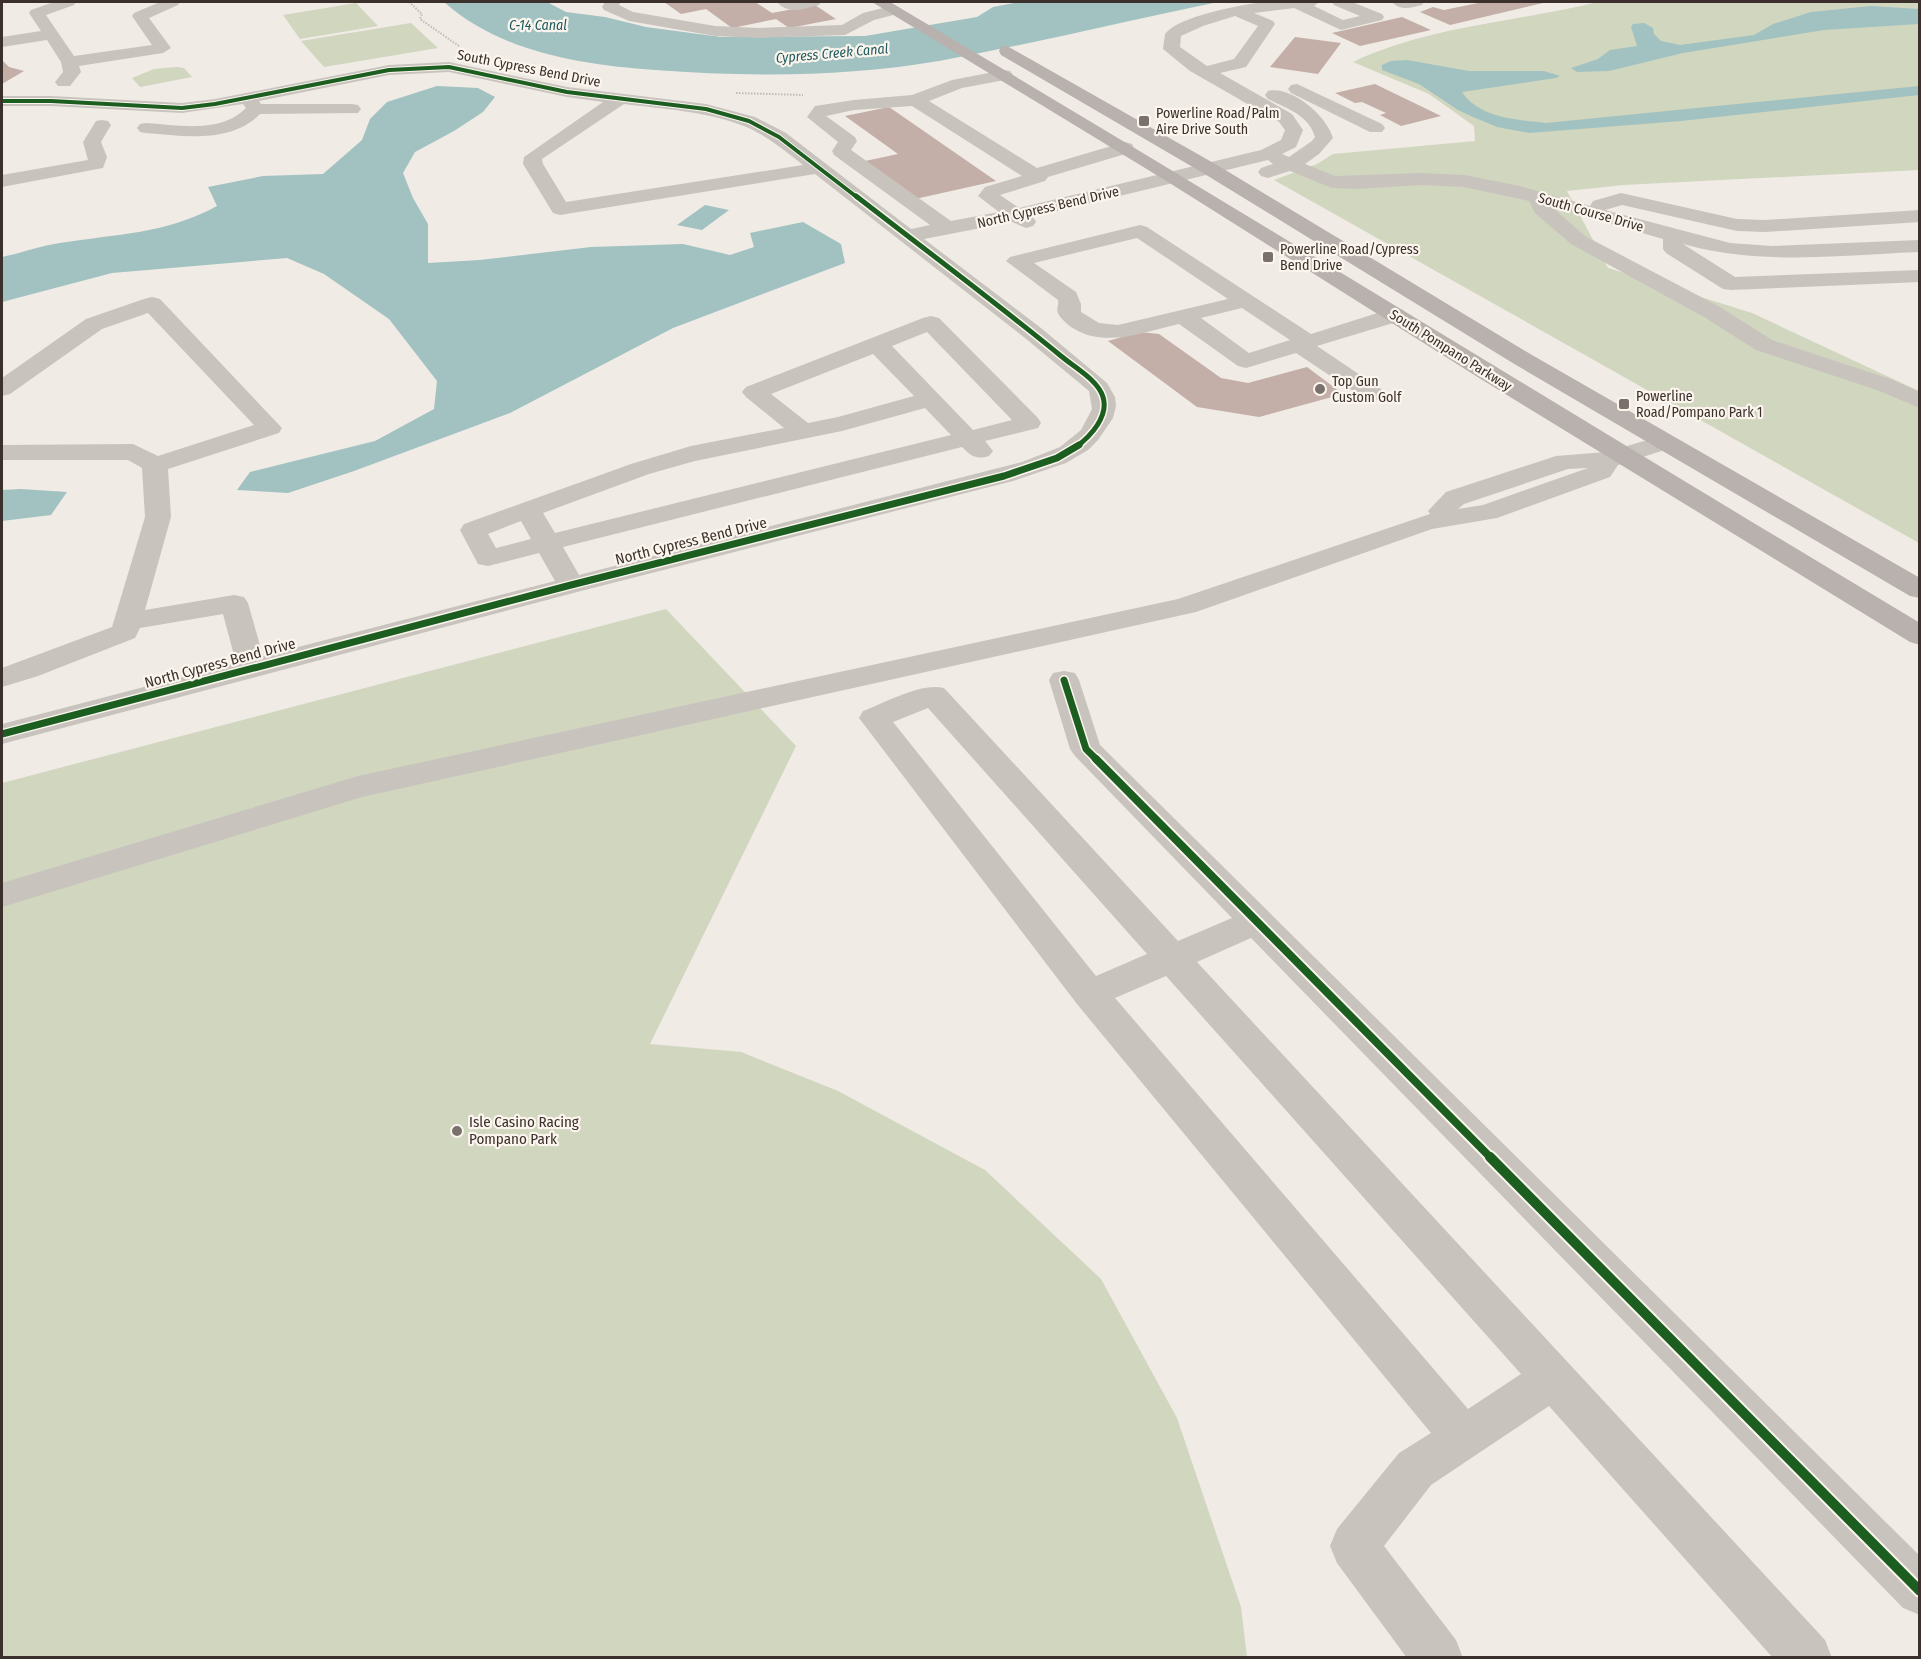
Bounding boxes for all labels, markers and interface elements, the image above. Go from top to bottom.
water label: C-14 Canal [509,17,567,34]
water label: Cypress Creek Canal [775,40,889,67]
street label: South Cypress Bend Drive [456,46,602,91]
place label: Powerline Road/Palm Aire Drive South [1156,105,1279,138]
marker: Powerline Road/Palm Aire Drive South [1137,114,1151,128]
street label: North Cypress Bend Drive [976,183,1121,232]
street label: South Course Drive [1536,189,1646,236]
place label: Powerline Road/Cypress Bend Drive [1280,241,1419,274]
marker: Powerline Road/Cypress Bend Drive [1261,250,1275,264]
street label: South Pompano Parkway [1386,306,1516,395]
place label: Top Gun Custom Golf [1332,373,1403,406]
marker: Top Gun Custom Golf [1313,382,1327,396]
place label: Powerline Road/Pompano Park 1 [1636,388,1762,421]
marker: Powerline Road/Pompano Park 1 [1617,397,1631,411]
street label: North Cypress Bend Drive [613,513,769,569]
street label: North Cypress Bend Drive [143,634,297,692]
place label: Isle Casino Racing Pompano Park [469,1113,579,1148]
marker: Isle Casino Racing Pompano Park [450,1124,464,1138]

